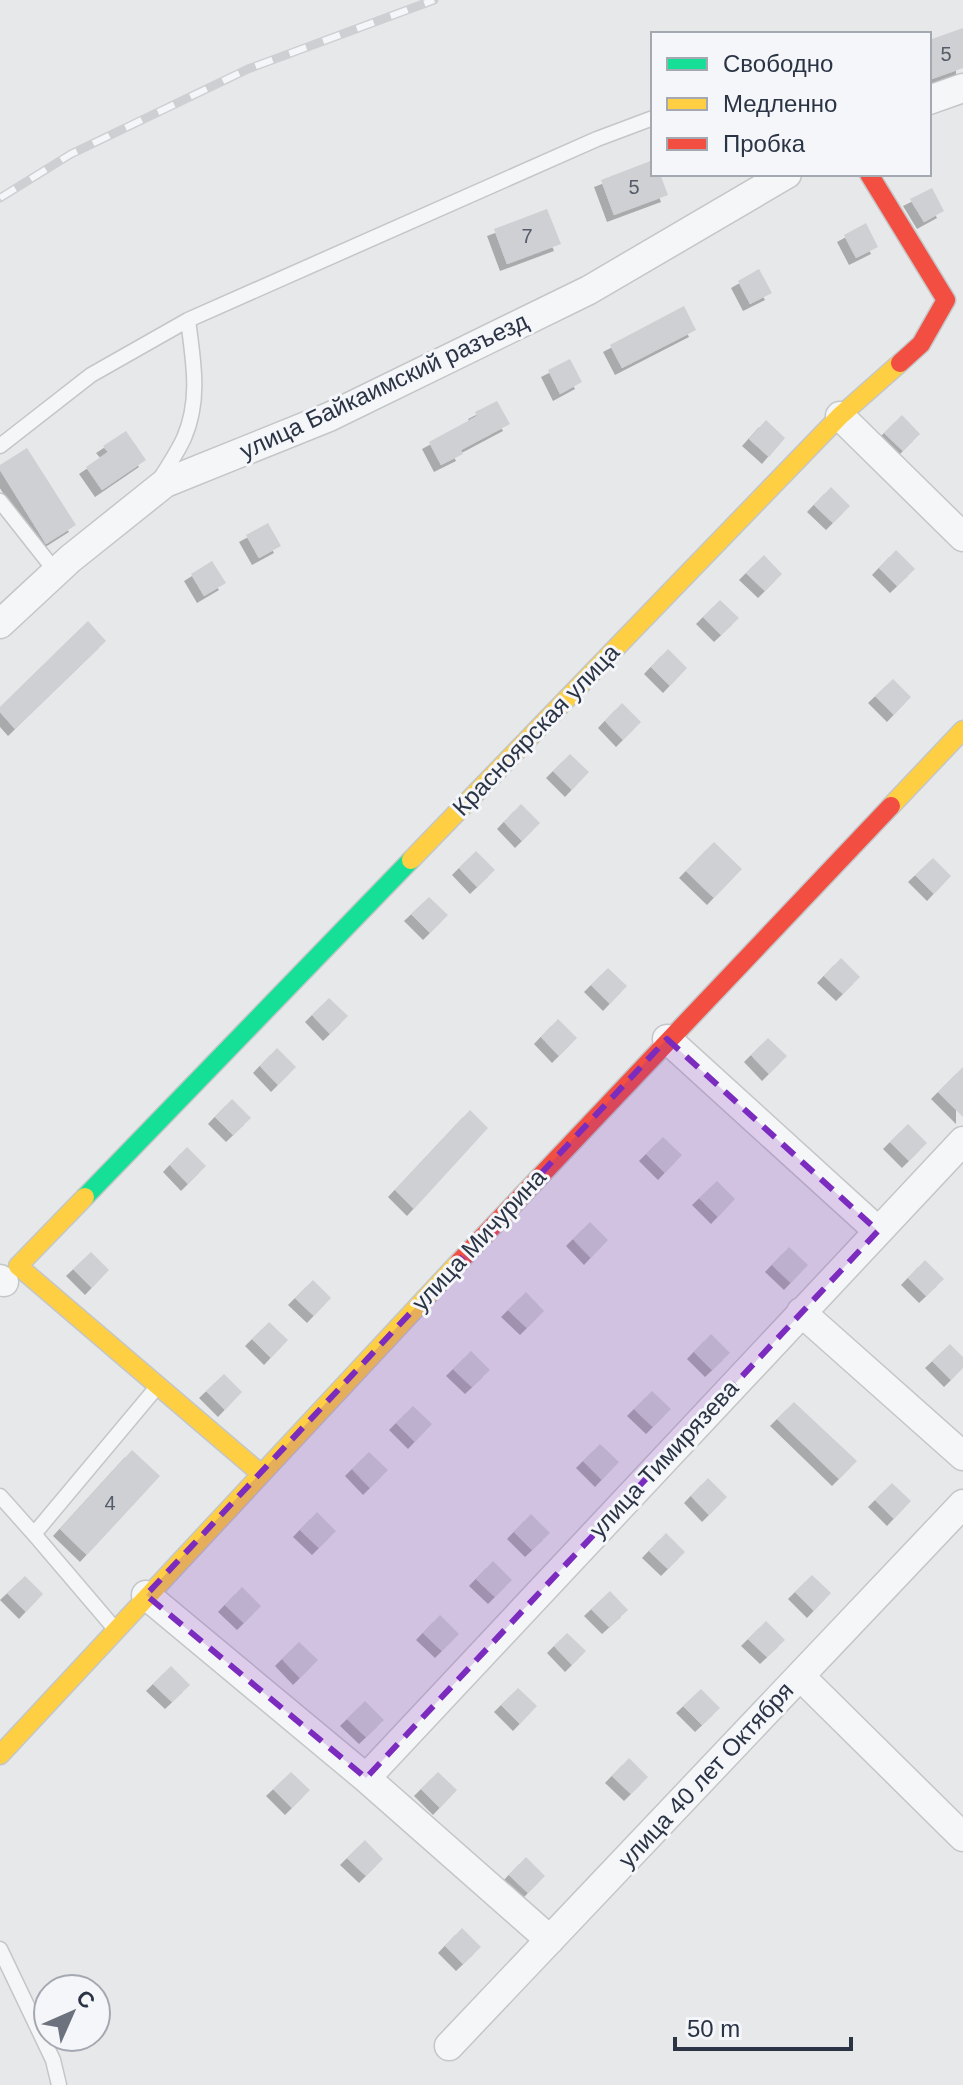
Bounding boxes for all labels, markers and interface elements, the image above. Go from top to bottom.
legend [651,32,931,176]
house number: 5 [940,43,952,65]
text: Свободно [723,50,833,77]
text: Медленно [723,90,837,117]
text: Пробка [723,130,806,157]
house number: 5 [628,176,640,198]
house number: 7 [521,225,533,247]
street label: улица Байкаимский разъезд [236,307,532,464]
street label: Красноярская улица [447,638,625,821]
street label: улица Мичурина [406,1163,552,1316]
street label: улица Тимирязева [584,1374,744,1543]
house number: 4 [104,1492,116,1514]
street label: улица 40 лет Октября [613,1676,799,1873]
north arrow [32,1973,112,2053]
text: С [71,1985,100,2014]
scale bar [675,2001,851,2051]
text: 50 m [687,2015,740,2042]

